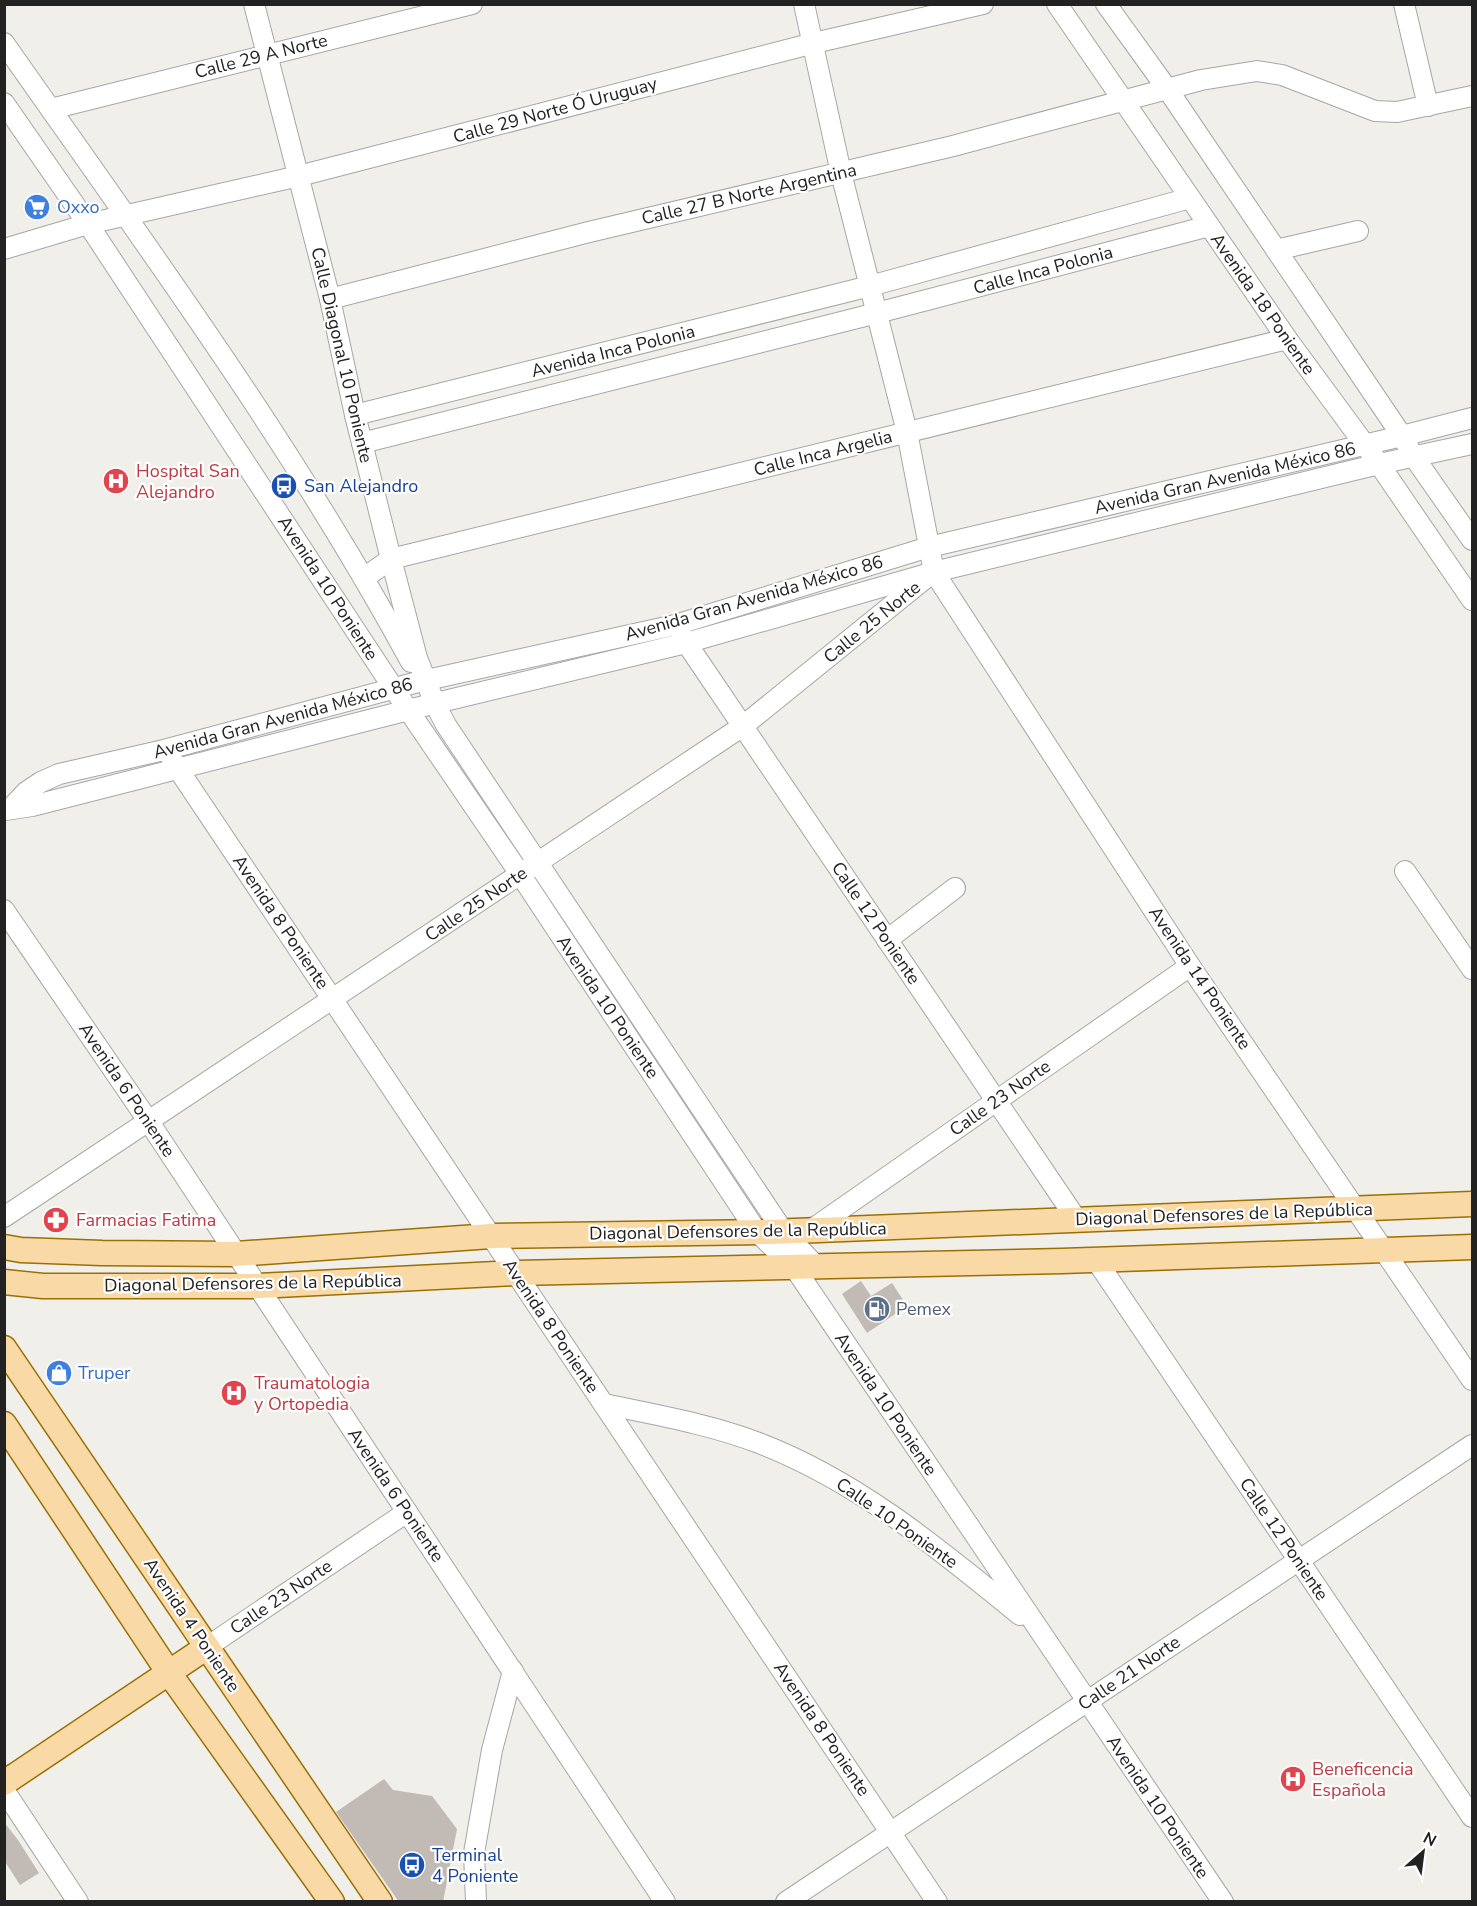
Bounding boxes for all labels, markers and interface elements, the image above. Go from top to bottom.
street label: Calle 29 A Norte [192,28,330,84]
street label: Calle 29 Norte Ó Uruguay [450,71,660,149]
street label: Calle 27 B Norte Argentina [639,158,859,230]
supermarket icon: Oxxo [22,192,52,222]
place label: Oxxo [57,195,100,219]
street label: Avenida 18 Poniente [1205,228,1321,380]
street label: Calle Inca Polonia [971,240,1115,300]
street label: Calle Diagonal 10 Poniente [305,245,379,465]
street label: Avenida Inca Polonia [529,319,697,383]
street label: Calle Inca Argelia [751,424,895,482]
street label: Avenida Gran Avenida México 86 [1092,436,1358,520]
place label: Hospital San Alejandro [136,459,240,504]
hospital icon: Hospital San Alejandro [101,466,131,496]
bus stop icon: San Alejandro [269,471,299,501]
place label: San Alejandro [304,474,418,498]
street label: Avenida 10 Poniente [272,511,384,665]
street label: Avenida Gran Avenida México 86 [622,550,886,646]
street label: Calle 25 Norte [818,575,926,669]
street label: Avenida Gran Avenida México 86 [151,672,415,764]
street label: Avenida 8 Poniente [227,850,335,994]
street label: Calle 12 Poniente [826,857,926,989]
street label: Calle 25 Norte [420,861,532,947]
street label: Avenida 14 Poniente [1143,902,1257,1054]
street label: Avenida 10 Poniente [551,931,665,1083]
street label: Avenida 6 Poniente [73,1018,181,1162]
street label: Calle 23 Norte [945,1054,1055,1142]
street label: Diagonal Defensores de la República [1075,1197,1373,1231]
pharmacy icon: Farmacias Fatima [41,1205,71,1235]
place label: Farmacias Fatima [76,1208,216,1232]
street label: Diagonal Defensores de la República [589,1216,887,1246]
street label: Avenida 8 Poniente [497,1254,605,1398]
street label: Diagonal Defensores de la República [104,1268,402,1298]
fuel station icon: Pemex [862,1294,892,1324]
place label: Pemex [896,1297,951,1321]
street label: Avenida 10 Poniente [829,1328,943,1480]
shop icon: Truper [44,1358,74,1388]
place label: Truper [78,1361,131,1385]
place label: Traumatologia y Ortopedia [254,1371,370,1416]
hospital icon: Traumatologia y Ortopedia [219,1378,249,1408]
street label: Avenida 6 Poniente [342,1423,450,1567]
street label: Calle 10 Poniente [831,1472,963,1574]
street label: Calle 12 Poniente [1234,1473,1334,1605]
street label: Avenida 4 Poniente [138,1553,246,1697]
street label: Calle 23 Norte [225,1554,337,1640]
street label: Calle 21 Norte [1073,1630,1185,1716]
street label: Avenida 8 Poniente [768,1657,876,1801]
street label: Avenida 10 Poniente [1101,1731,1215,1883]
place label: Beneficencia Española [1312,1757,1414,1802]
hospital icon: Beneficencia Española [1278,1764,1308,1794]
north arrow [1393,1822,1453,1882]
text: N [1419,1827,1440,1852]
place label: Terminal 4 Poniente [432,1843,518,1888]
bus stop icon: Terminal 4 Poniente [397,1850,427,1880]

